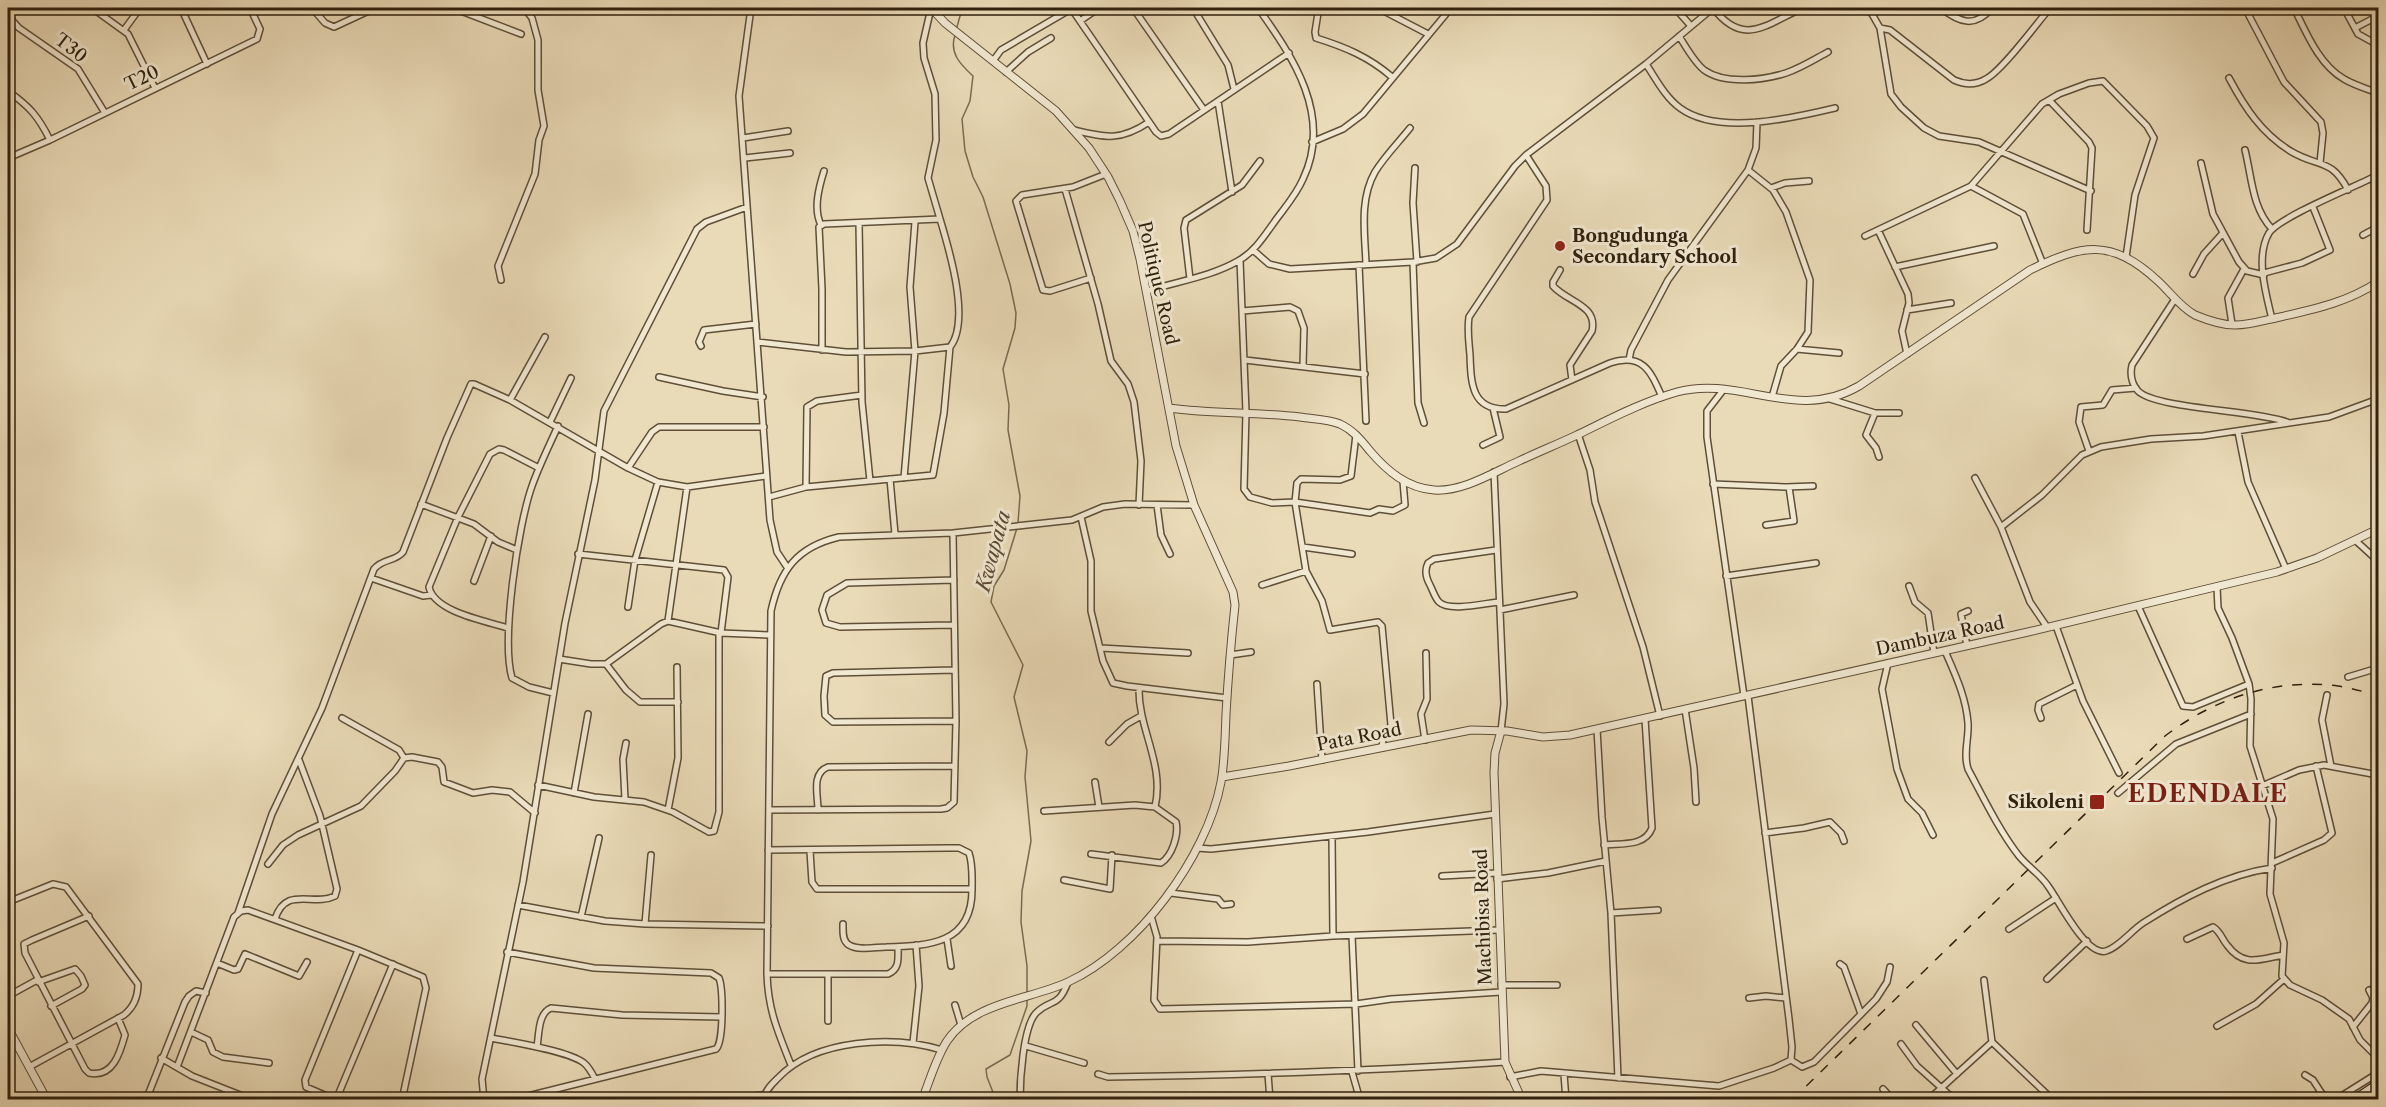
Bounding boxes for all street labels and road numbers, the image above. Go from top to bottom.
street label: T30 [51,29,91,67]
street label: T20 [121,60,163,96]
street label: Politique Road [1133,219,1183,347]
street label: Dambuza Road [1874,612,2006,660]
street label: Pata Road [1315,718,1403,756]
street label: Machibisa Road [1470,848,1496,986]

